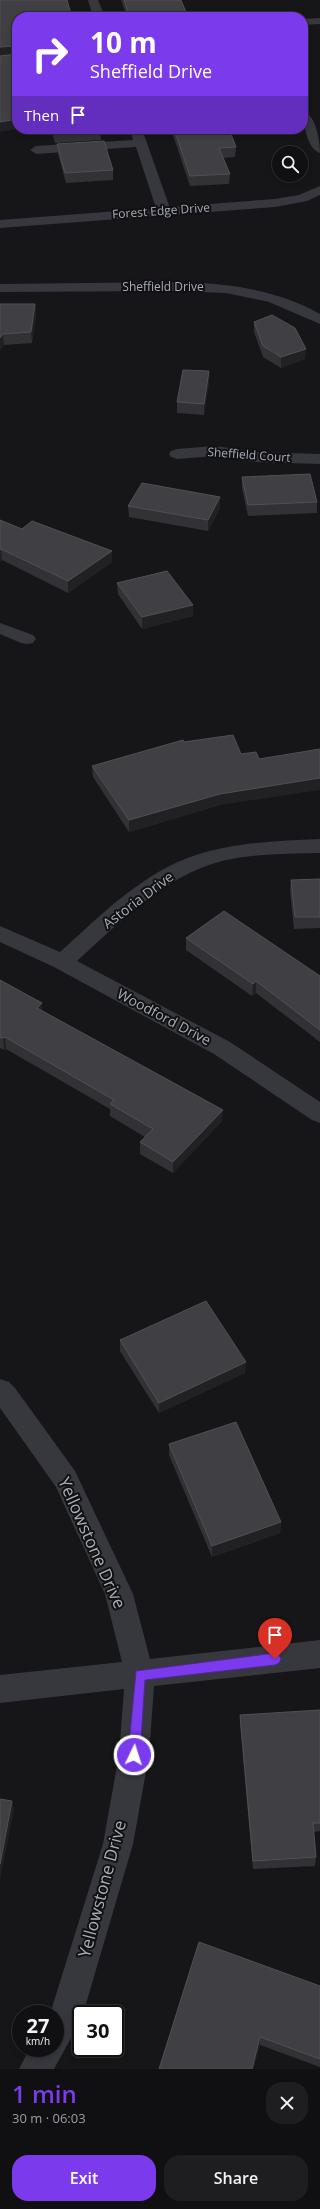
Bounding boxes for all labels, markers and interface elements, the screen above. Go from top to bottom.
text: 10 m [90,23,157,61]
icon: right [24,28,76,80]
text: Sheffield Drive [90,59,212,83]
icon: arrive [67,104,89,126]
text: Then [24,105,59,125]
map controls [272,146,308,182]
button: search [272,146,308,182]
street label: Forest Edge Drive [112,199,211,222]
street label: Sheffield Drive [122,278,204,295]
street label: Sheffield Court [207,443,291,466]
street label: Astoria Drive [98,867,177,932]
street label: Woodford Drive [114,984,215,1049]
street label: Yellowstone Drive [53,1474,132,1612]
pin [258,1618,292,1659]
icon: arrive [264,1624,286,1646]
position arrow [113,1734,155,1776]
street label: Yellowstone Drive [72,1818,131,1960]
speed limit sign: 30 [72,2005,124,2057]
text: 27 [27,2012,49,2039]
text: km/h [26,2034,50,2048]
text: 1 min [12,2077,77,2110]
button: close [266,2082,308,2124]
text: 30 m · 06:03 [12,2109,86,2127]
button: Exit [12,2155,156,2201]
button: Share [164,2155,308,2201]

